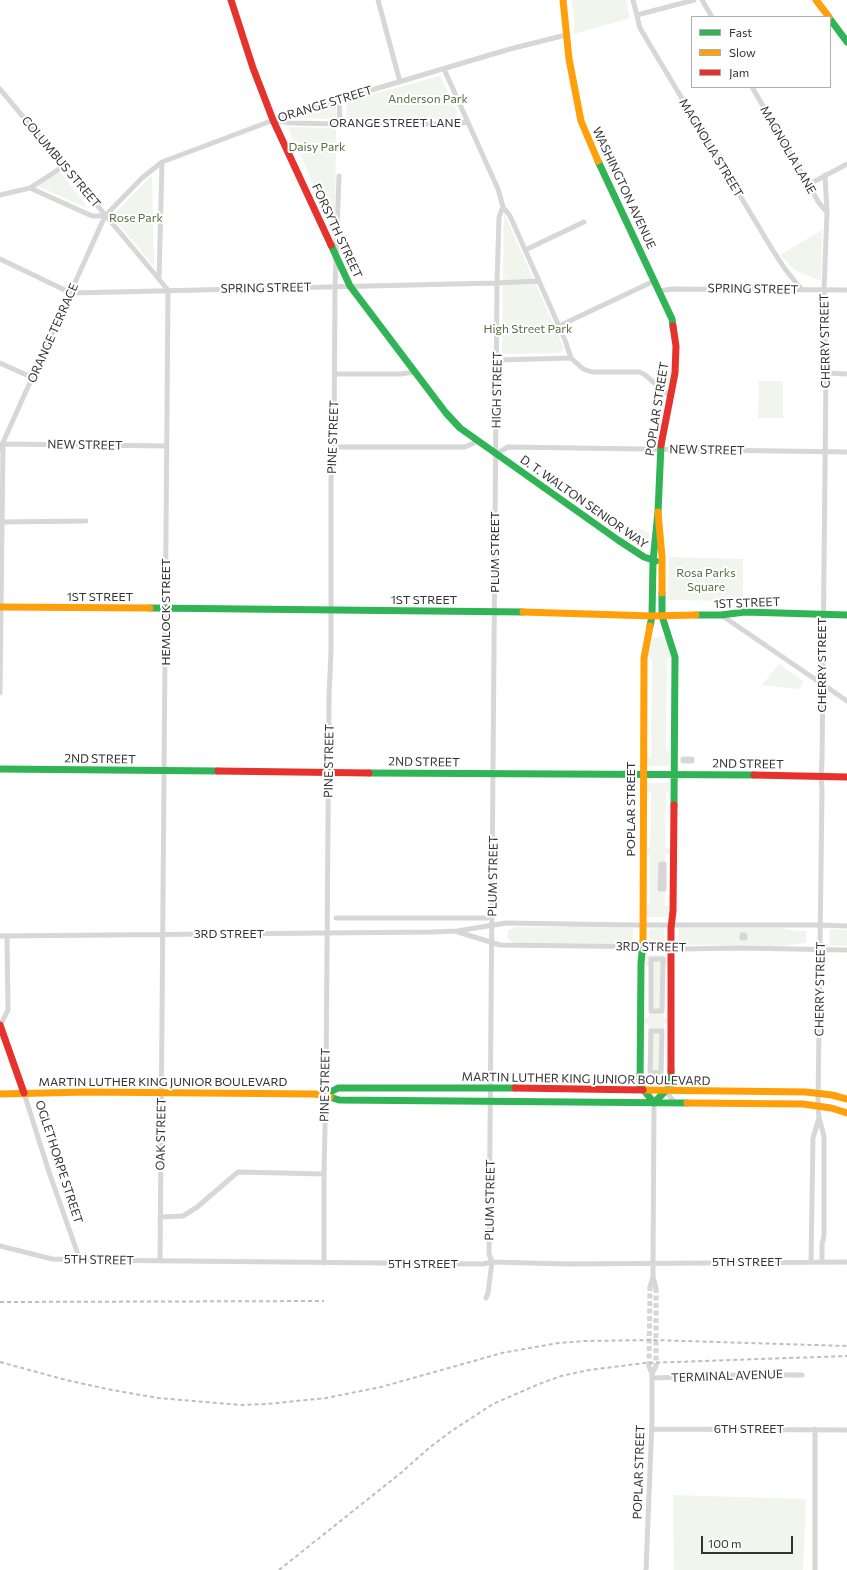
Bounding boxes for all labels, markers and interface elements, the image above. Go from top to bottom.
legend [691,16,831,88]
text: Fast [729,25,752,39]
text: Slow [729,45,756,59]
text: Jam [729,65,749,79]
street label: ORANGE STREET [276,83,374,125]
park label: Anderson Park [388,92,468,106]
street label: MAGNOLIA STREET [676,96,746,200]
street label: MAGNOLIA LANE [757,103,819,197]
street label: COLUMBUS STREET [18,113,104,211]
street label: ORANGE STREET LANE [329,116,461,130]
street label: WASHINGTON AVENUE [589,125,659,251]
park label: Daisy Park [288,140,346,154]
street label: FORSYTH STREET [309,181,365,281]
park label: Rose Park [109,211,163,225]
street label: SPRING STREET [221,280,311,296]
street label: ORANGE TERRACE [25,281,81,385]
street label: SPRING STREET [708,281,798,297]
street label: CHERRY STREET [817,293,833,389]
park label: High Street Park [483,322,573,336]
street label: HIGH STREET [489,351,505,429]
street label: POPLAR STREET [642,361,672,457]
street label: PINE STREET [325,400,341,474]
street label: NEW STREET [47,437,123,453]
street label: NEW STREET [669,442,745,458]
street label: D. T. WALTON SENIOR WAY [517,452,651,552]
street label: PLUM STREET [488,511,502,593]
street label: HEMLOCK STREET [159,558,173,666]
park label: Rosa Parks Square [676,566,736,594]
street label: 1ST STREET [67,590,133,604]
street label: 1ST STREET [391,593,457,607]
street label: 1ST STREET [713,595,781,611]
street label: CHERRY STREET [815,618,829,712]
street label: PINE STREET [321,724,337,798]
street label: 2ND STREET [64,751,136,767]
street label: 2ND STREET [388,754,460,770]
street label: 2ND STREET [712,756,784,772]
street label: POPLAR STREET [624,762,638,856]
street label: PLUM STREET [485,835,501,917]
street label: 3RD STREET [194,927,264,941]
street label: 3RD STREET [616,939,686,955]
street label: CHERRY STREET [812,941,828,1037]
street label: PINE STREET [317,1048,333,1122]
street label: MARTIN LUTHER KING JUNIOR BOULEVARD [461,1070,711,1088]
street label: MARTIN LUTHER KING JUNIOR BOULEVARD [39,1075,287,1089]
street label: OAK STREET [153,1098,169,1170]
street label: OGLETHORPE STREET [32,1099,86,1225]
street label: PLUM STREET [482,1159,498,1241]
street label: 5TH STREET [64,1252,134,1268]
street label: 5TH STREET [712,1255,782,1269]
street label: 5TH STREET [388,1257,458,1271]
street label: TERMINAL AVENUE [671,1367,783,1385]
street label: 6TH STREET [714,1422,784,1436]
street label: POPLAR STREET [630,1424,648,1520]
scale bar [703,1528,795,1554]
text: 100 m [708,1536,742,1550]

